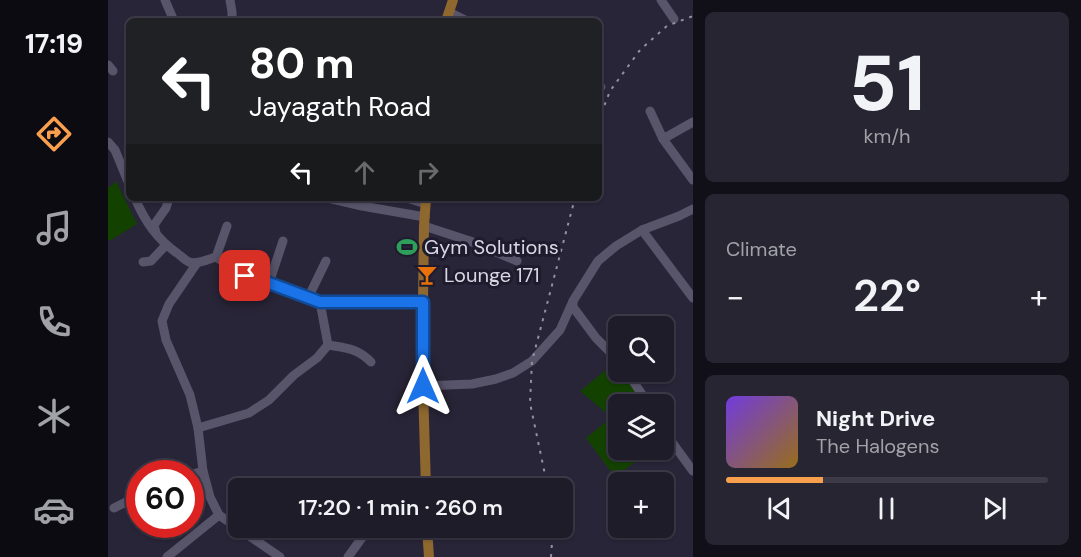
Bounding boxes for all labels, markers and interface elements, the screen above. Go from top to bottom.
text: 17:19 [25,26,83,61]
text: 51 [849,33,925,134]
text: 80 m [249,36,355,91]
icon: left [150,42,228,120]
text: Jayagath Road [249,89,431,124]
icon: directions [33,113,75,155]
text: km/h [863,123,911,149]
icon: left [285,156,318,189]
icon: ahead [348,156,381,189]
icon: right [411,156,444,189]
icon: music [33,207,75,249]
place label: Gym Solutions [424,234,559,260]
sports icon: Gym Solutions [395,235,419,259]
text: Climate [726,236,797,262]
pin [219,250,270,301]
icon: arrive [228,259,261,292]
place label: Lounge 171 [444,262,540,288]
bar icon: Lounge 171 [415,263,439,287]
text: 22° [853,266,921,325]
text: − [726,275,744,318]
text: + [1030,275,1048,318]
icon: phone [33,301,75,343]
map controls [608,316,674,538]
button: search [608,316,674,382]
position arrow [391,354,455,418]
button: layers [608,394,674,460]
icon: climate [33,395,75,437]
text: Night Drive [816,404,935,433]
text: The Halogens [816,433,939,459]
speed limit sign: 60 [126,460,204,538]
button: + [608,472,674,538]
icon: car [33,489,75,531]
icon: previous [763,492,796,525]
icon: pause [870,492,903,525]
icon: next [978,492,1011,525]
text: 17:20 · 1 min · 260 m [298,493,503,522]

